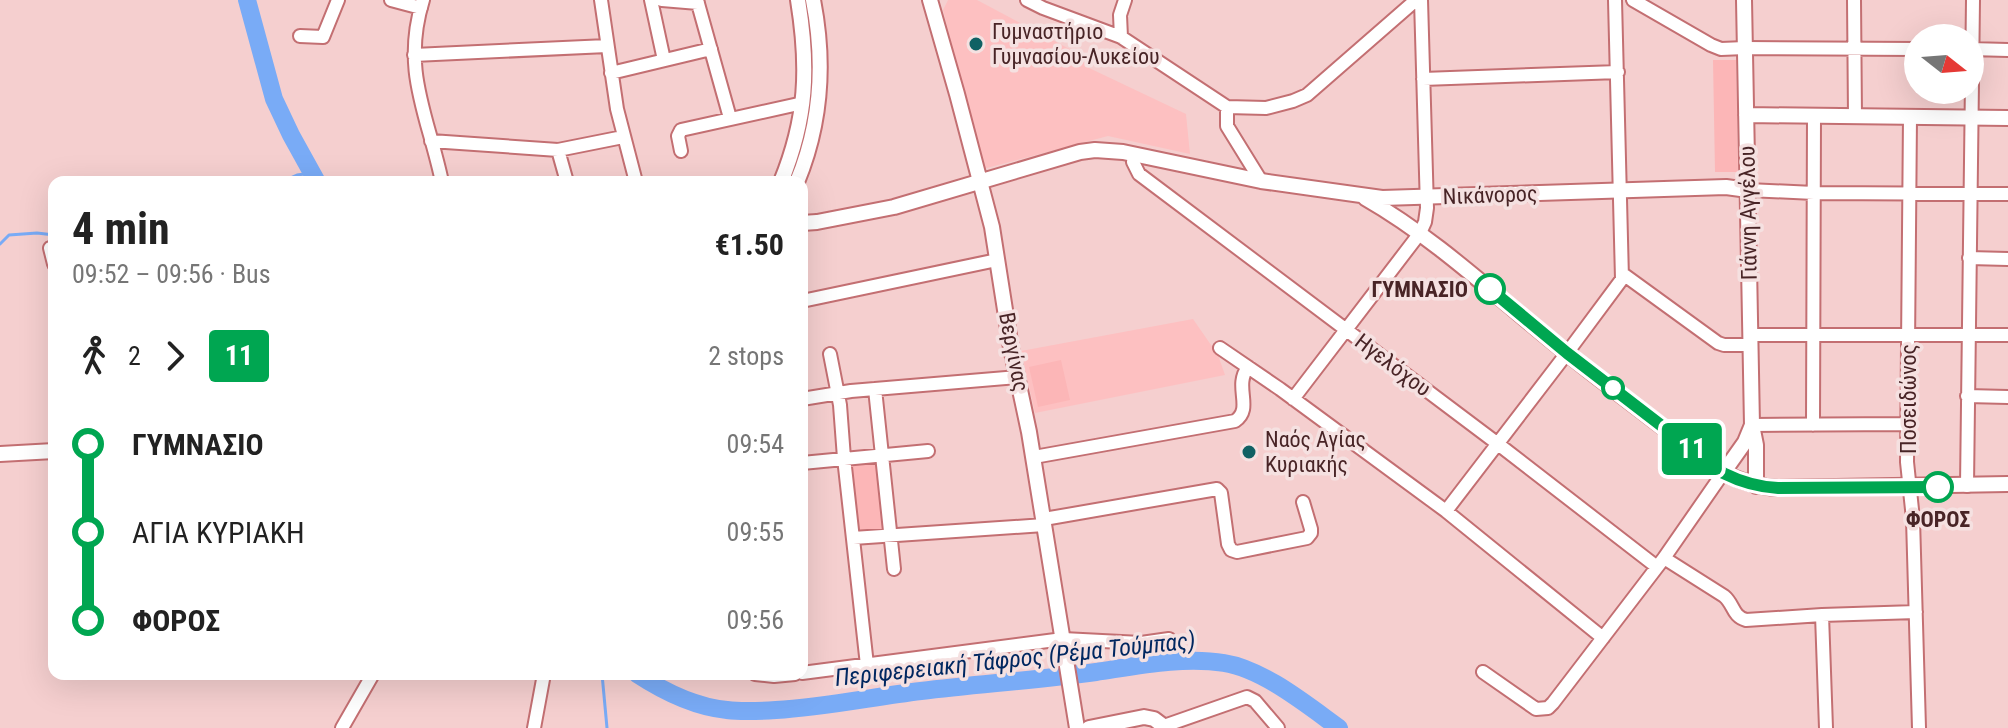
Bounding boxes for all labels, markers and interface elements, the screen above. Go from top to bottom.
place label: Γυμναστήριο Γυμνασίου-Λυκείου [992,19,1160,69]
north arrow [1904,24,1984,104]
map controls [1904,24,1984,104]
marker: Γυμναστήριο Γυμνασίου-Λυκείου [967,35,985,53]
street label: Γιάννη Αγγέλου [1734,146,1762,280]
street label: Νικάνορος [1442,181,1538,209]
text: 4 min [72,203,170,255]
text: €1.50 [715,227,784,262]
text: 09:52 – 09:56 · Bus [72,259,271,289]
marker: ΓΥΜΝΑΣΙΟ [1475,274,1505,304]
place label: ΓΥΜΝΑΣΙΟ [1372,277,1468,302]
street label: Βεργίνας [994,310,1034,394]
street label: Ηγελόχου [1350,329,1436,401]
icon: walk [72,334,116,378]
icon: forward [153,334,197,378]
text: 11 [225,339,253,372]
text: 2 [128,341,141,371]
text: 2 stops [708,341,784,371]
street label: Ποσειδώνος [1896,344,1921,454]
unlabelled marker [1602,377,1624,399]
line badge: 11 [1656,423,1728,475]
text: ΓΥΜΝΑΣΙΟ [132,427,264,462]
place label: Ναός Αγίας Κυριακής [1265,427,1366,477]
text: 09:54 [727,429,784,459]
text: 11 [1678,432,1706,465]
marker: Ναός Αγίας Κυριακής [1240,443,1258,461]
marker: ΦΟΡΟΣ [1923,472,1953,502]
place label: ΦΟΡΟΣ [1906,507,1970,532]
text: ΑΓΙΑ ΚΥΡΙΑΚΗ [132,515,305,550]
text: 09:55 [727,517,784,547]
text: ΦΟΡΟΣ [132,603,220,638]
text: 09:56 [727,605,784,635]
water label: Περιφερειακή Τάφρος (Ρέμα Τούμπας) [833,626,1197,692]

